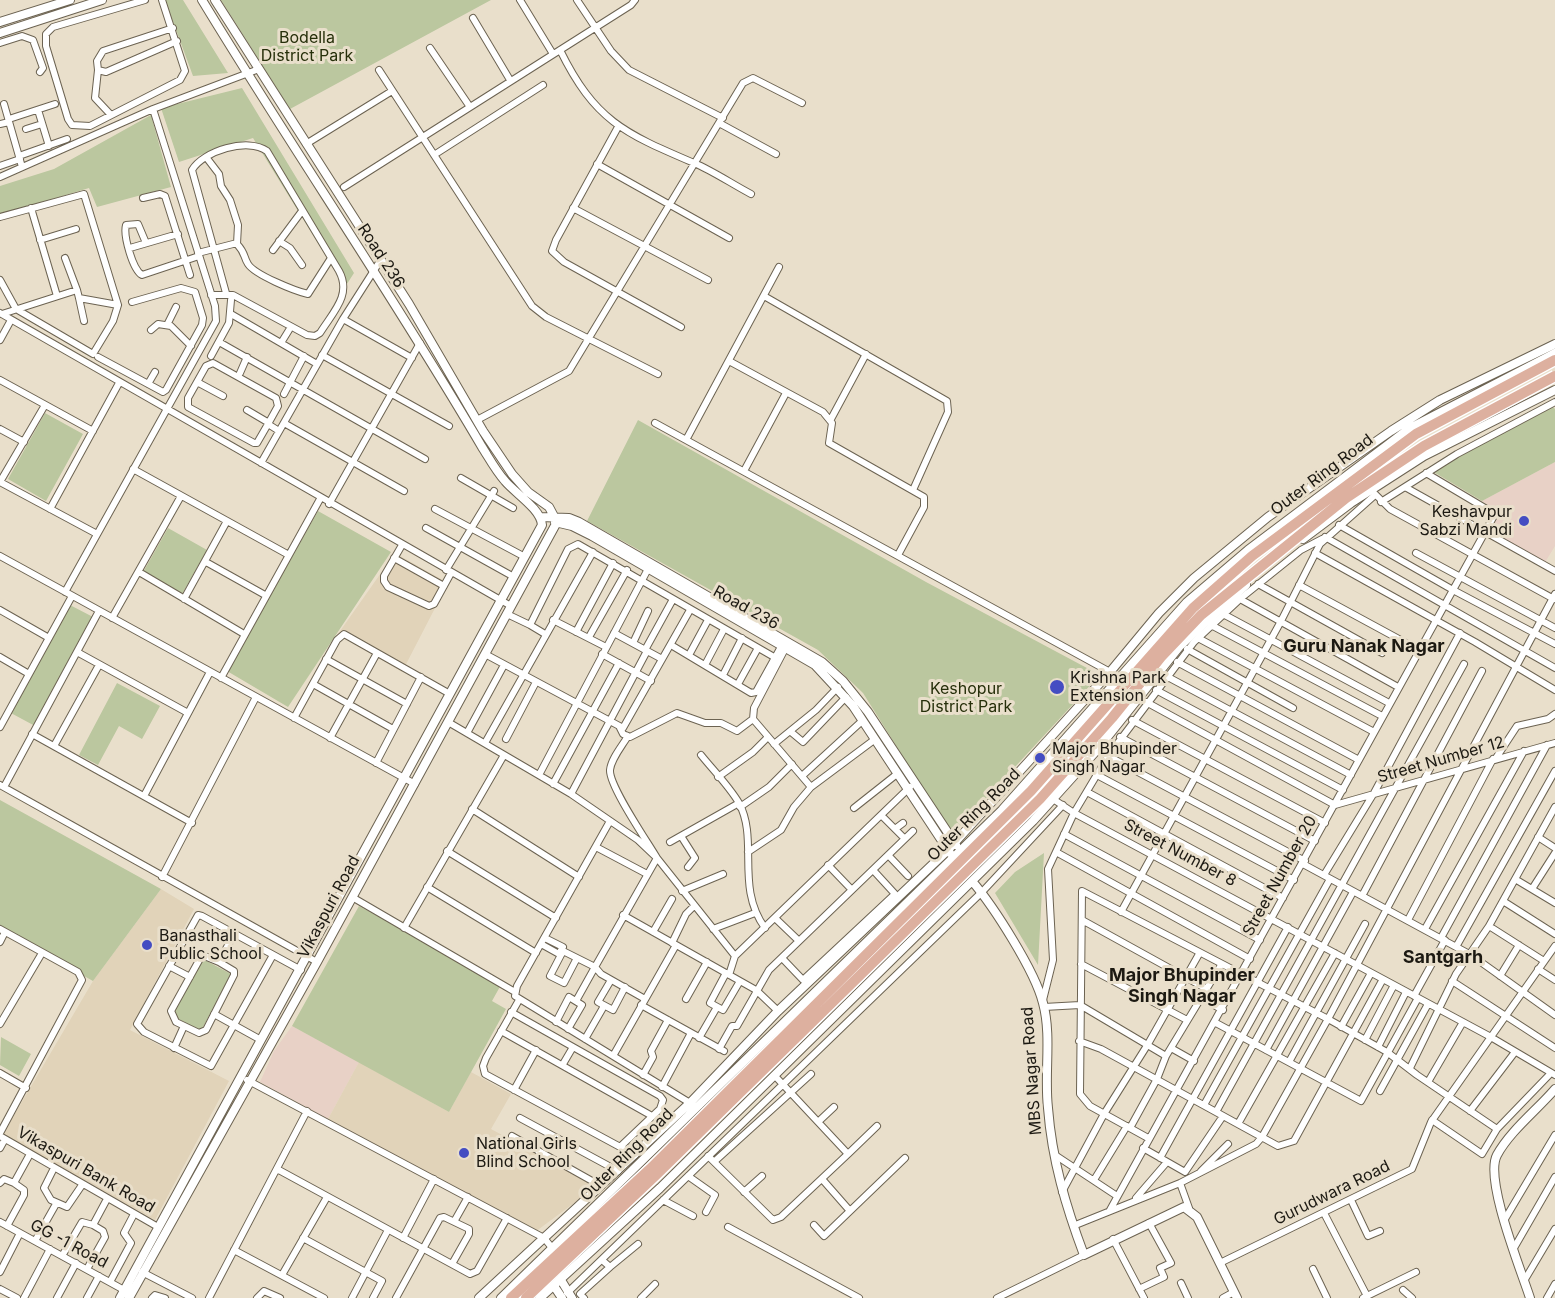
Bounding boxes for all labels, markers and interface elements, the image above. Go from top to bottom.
park label: Bodella District Park [261,28,353,66]
street label: Road 236 [353,220,409,292]
street label: Outer Ring Road [1267,430,1377,520]
place label: Keshavpur Sabzi Mandi [1419,502,1512,540]
marker: Keshavpur Sabzi Mandi [1517,514,1531,528]
street label: Road 236 [710,582,782,634]
district label: Guru Nanak Nagar [1283,636,1445,658]
place label: Krishna Park Extension [1070,668,1166,706]
marker: Krishna Park Extension [1048,678,1066,696]
park label: Keshopur District Park [920,679,1012,717]
street label: Street Number 12 [1375,733,1507,787]
place label: Major Bhupinder Singh Nagar [1052,739,1177,777]
marker: Major Bhupinder Singh Nagar [1033,751,1047,765]
street label: Outer Ring Road [924,765,1024,865]
street label: Street Number 20 [1239,812,1321,940]
street label: Street Number 8 [1120,815,1240,891]
street label: Vikaspuri Road [294,852,364,962]
place label: Banasthali Public School [159,926,262,964]
marker: Banasthali Public School [140,938,154,952]
district label: Santgarh [1403,947,1483,969]
district label: Major Bhupinder Singh Nagar [1109,965,1255,1008]
street label: MBS Nagar Road [1018,1006,1046,1136]
street label: Outer Ring Road [577,1105,677,1205]
street label: Vikaspuri Bank Road [14,1123,158,1217]
place label: National Girls Blind School [476,1134,577,1172]
marker: National Girls Blind School [457,1146,471,1160]
street label: Gurudwara Road [1271,1157,1393,1229]
street label: GG -1 Road [27,1215,111,1273]

